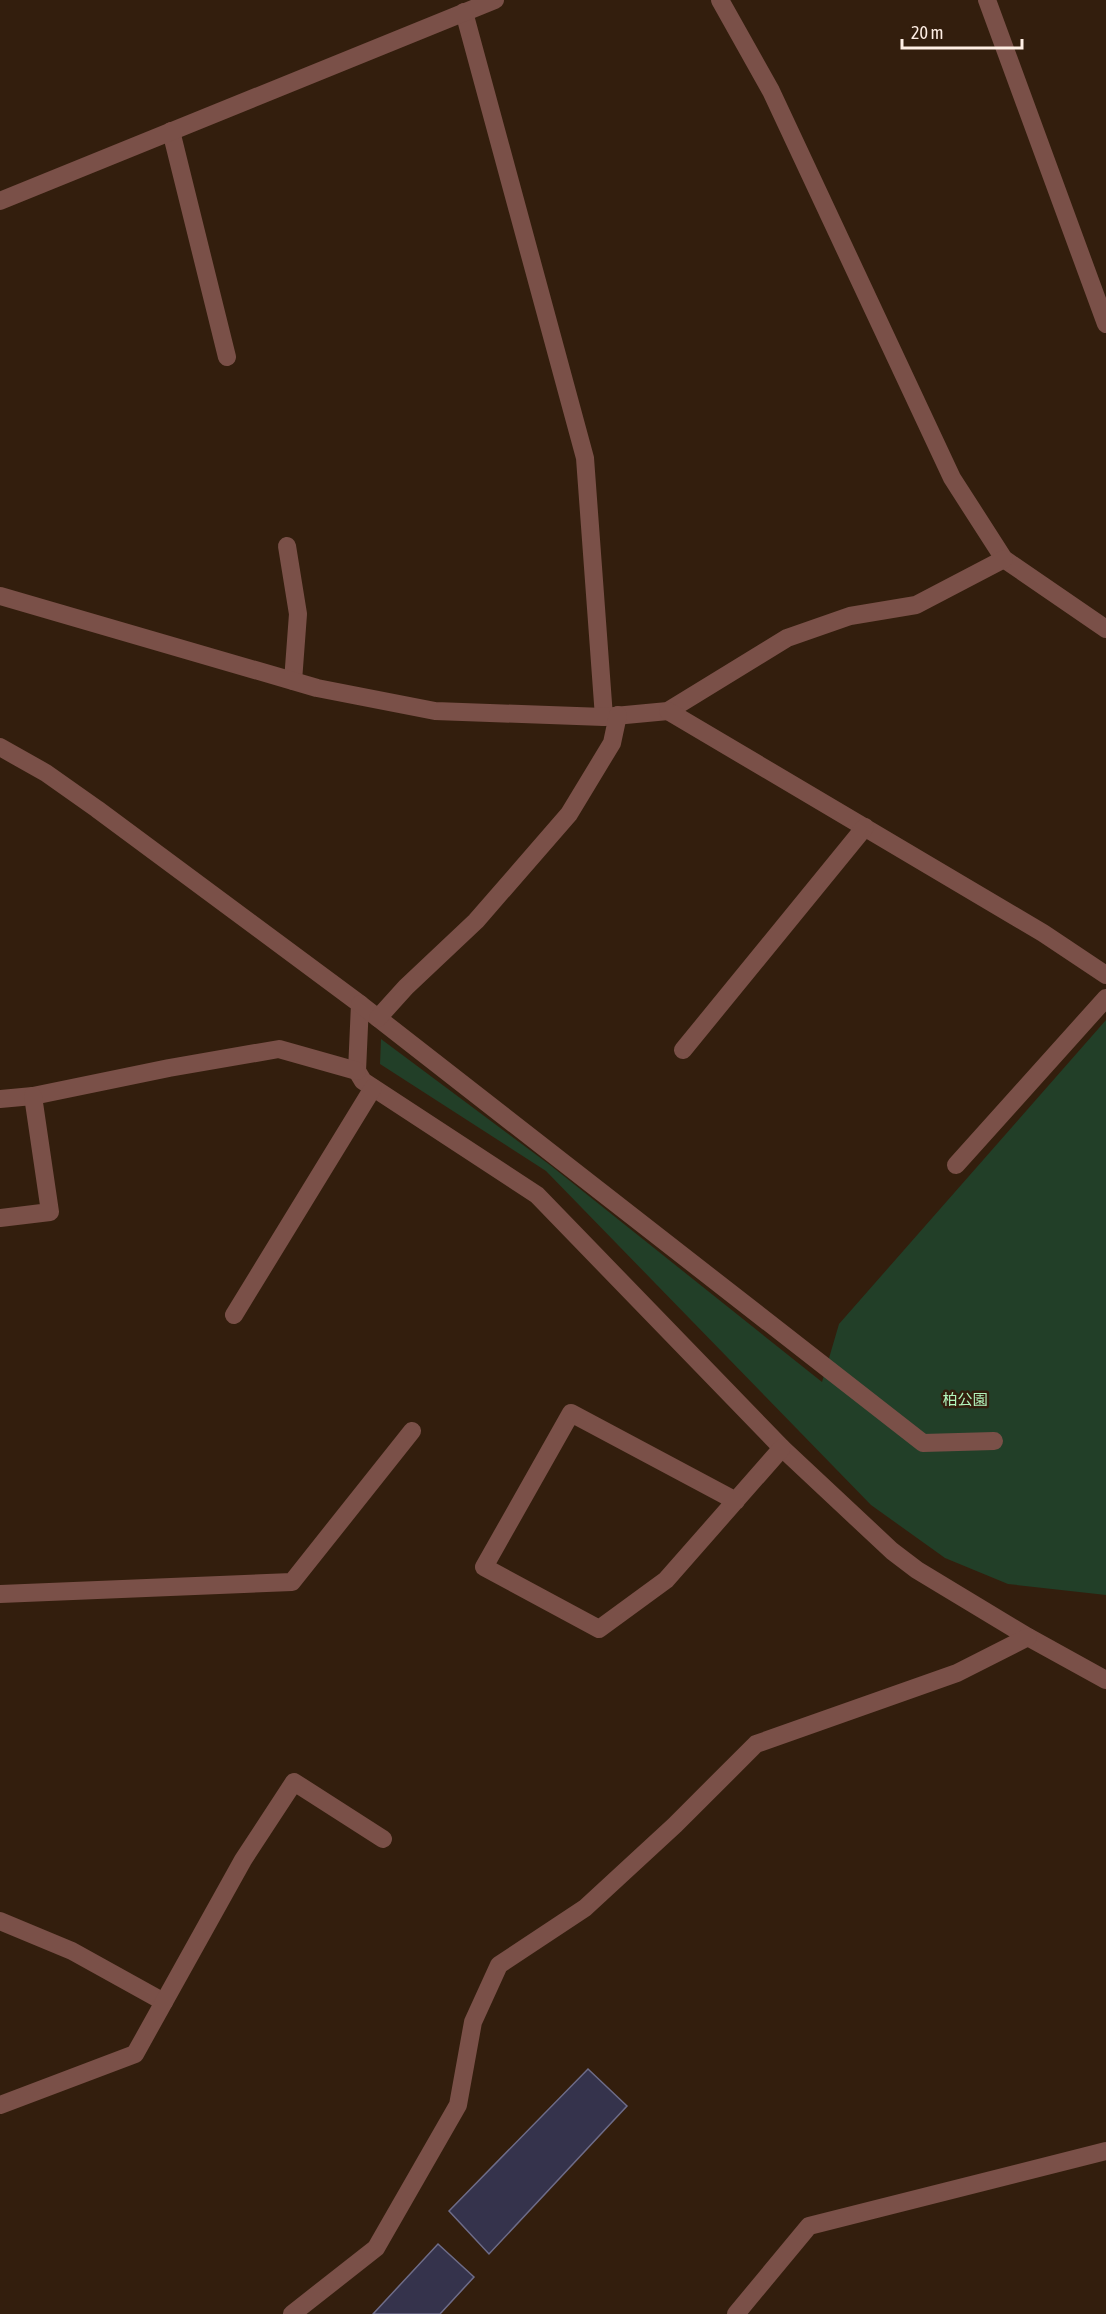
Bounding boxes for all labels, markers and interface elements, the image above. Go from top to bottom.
scale bar [902,12,1022,50]
text: 20 m [911,22,943,43]
park label: 柏公園 [942,1391,988,1408]

